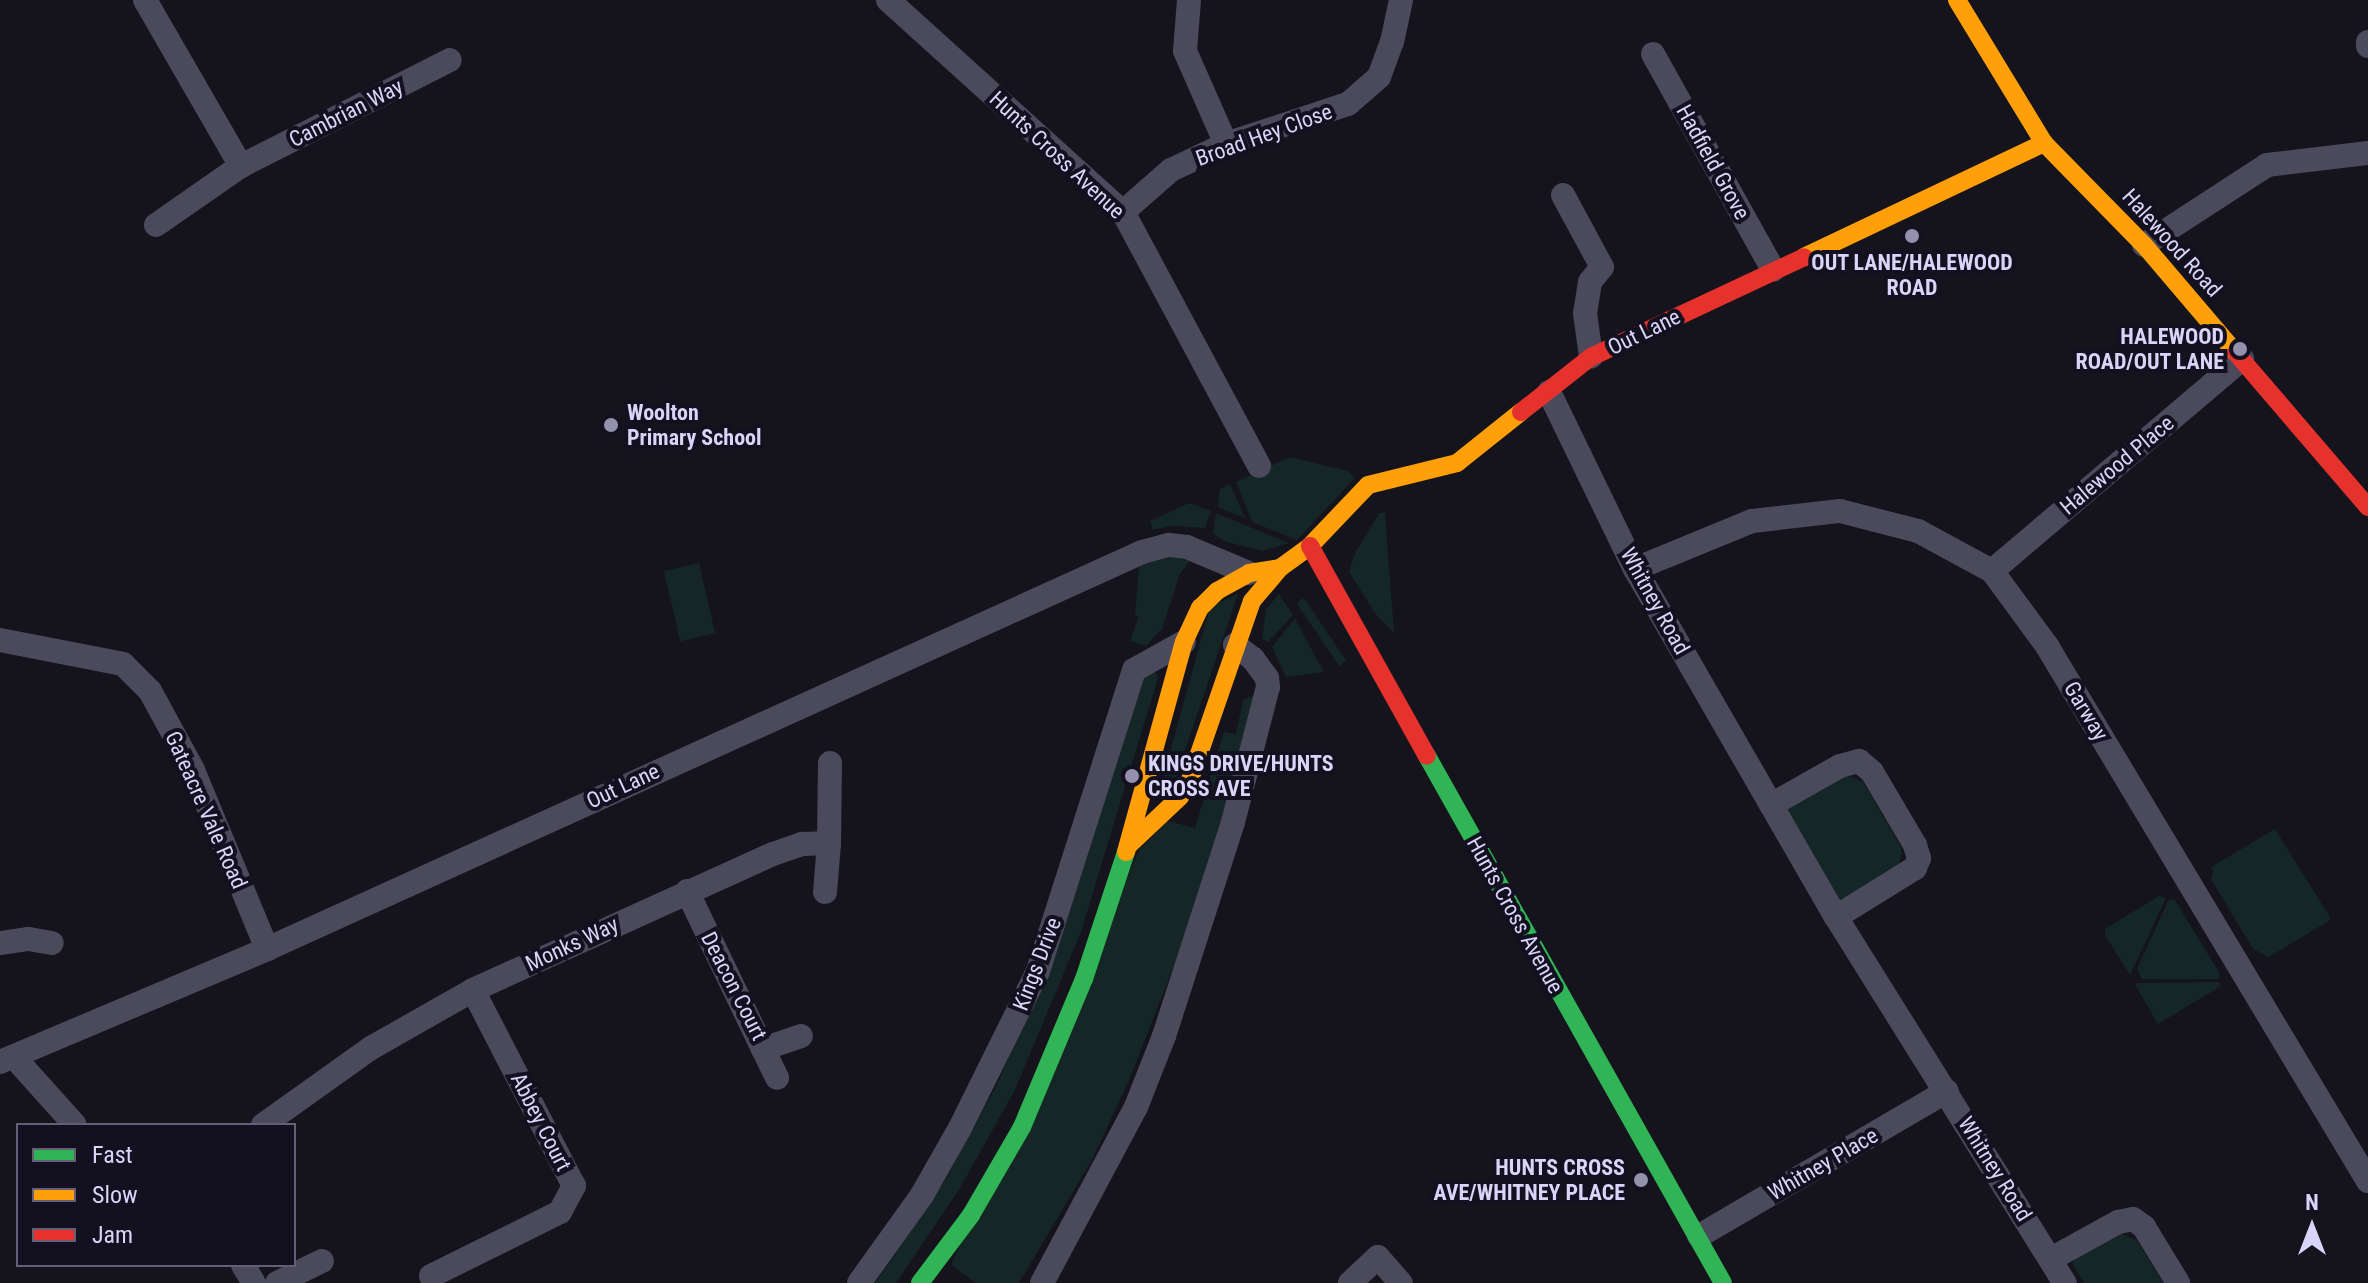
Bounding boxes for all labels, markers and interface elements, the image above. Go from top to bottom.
street label: Cambrian Way [285,73,407,153]
street label: Hunts Cross Avenue [984,86,1130,224]
street label: Broad Hey Close [1192,98,1336,172]
street label: Hadfield Grove [1671,100,1755,224]
street label: Halewood Road [2117,184,2227,302]
marker: OUT LANE/HALEWOOD ROAD [1903,227,1921,245]
place label: OUT LANE/HALEWOOD ROAD [1811,249,2013,300]
street label: Out Lane [1603,303,1685,361]
place label: HALEWOOD ROAD/OUT LANE [2075,323,2224,374]
marker: HALEWOOD ROAD/OUT LANE [2231,340,2249,358]
place label: Woolton Primary School [627,399,762,450]
street label: Halewood Place [2055,410,2179,520]
marker: Woolton Primary School [602,416,620,434]
street label: Whitney Road [1615,543,1695,659]
street label: Garway [2058,677,2114,745]
street label: Gateacre Vale Road [159,727,253,893]
place label: KINGS DRIVE/HUNTS CROSS AVE [1148,750,1334,802]
street label: Out Lane [582,758,664,814]
marker: KINGS DRIVE/HUNTS CROSS AVE [1123,767,1141,785]
street label: Hunts Cross Avenue [1461,832,1569,998]
street label: Monks Way [521,911,623,977]
street label: Kings Drive [1007,914,1067,1014]
street label: Deacon Court [695,927,773,1045]
street label: Abbey Court [505,1068,577,1176]
street label: Whitney Road [1952,1112,2038,1226]
street label: Whitney Place [1763,1122,1883,1206]
legend [16,1123,296,1267]
text: Fast [92,1141,133,1169]
place label: HUNTS CROSS AVE/WHITNEY PLACE [1434,1154,1625,1206]
marker: HUNTS CROSS AVE/WHITNEY PLACE [1632,1171,1650,1189]
text: Slow [92,1181,138,1209]
north arrow [2272,1187,2352,1267]
text: N [2305,1190,2319,1215]
text: Jam [92,1221,133,1249]

